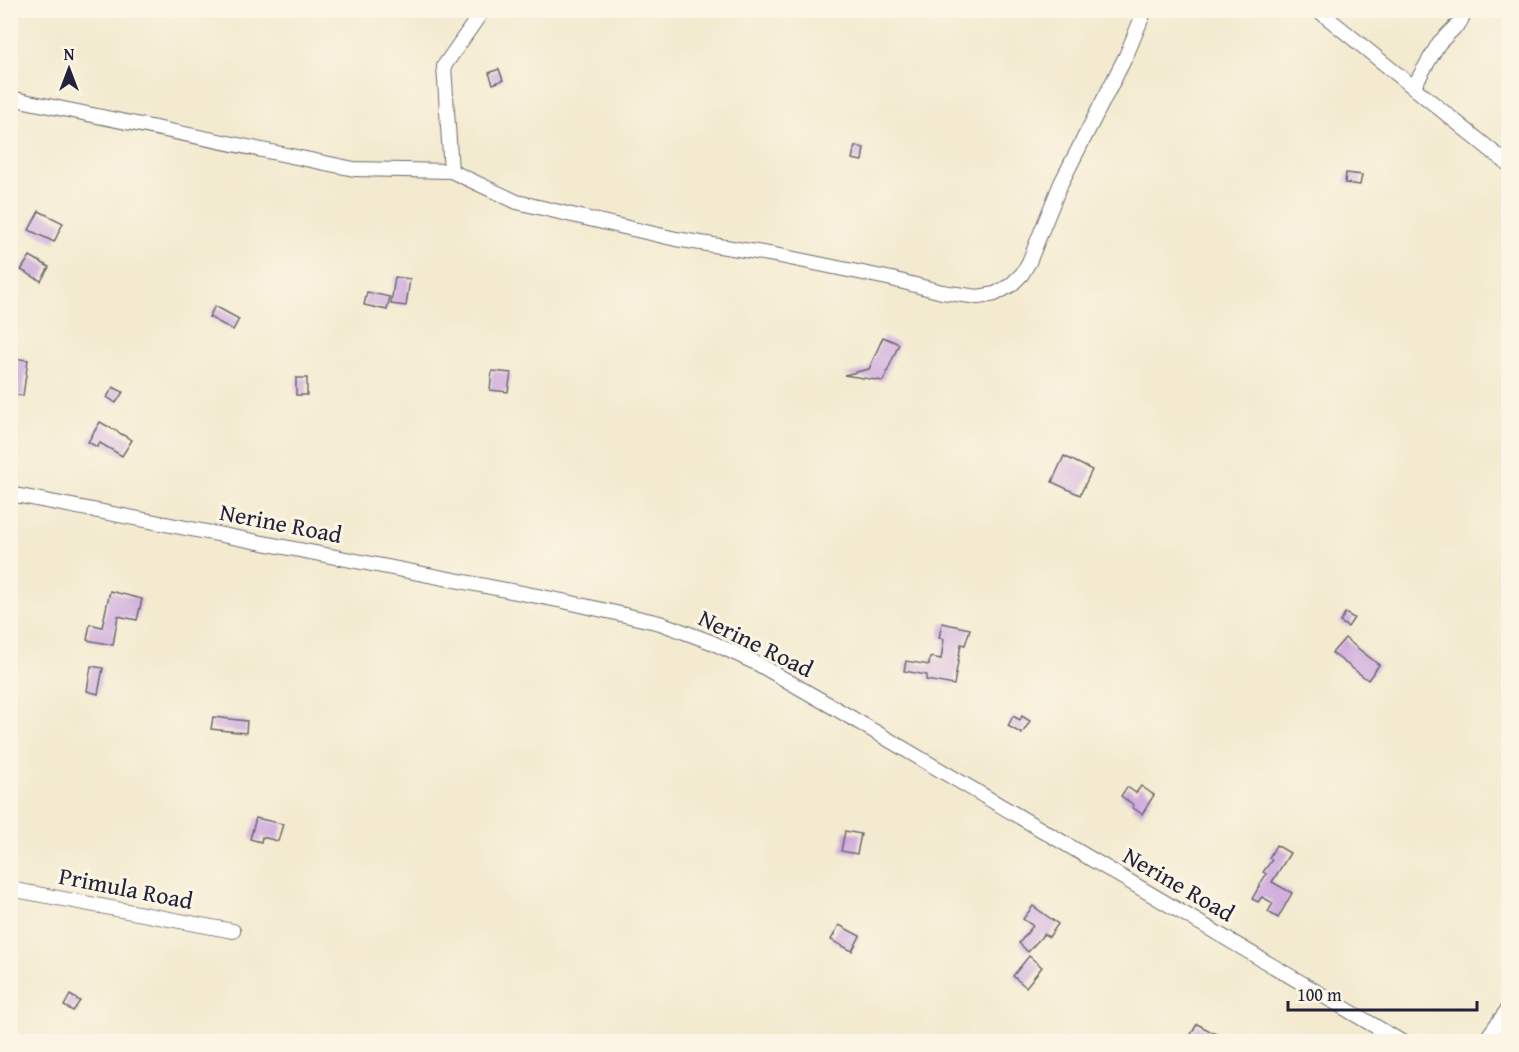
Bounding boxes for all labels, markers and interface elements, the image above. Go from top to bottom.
north arrow [39,39,99,99]
text: N [64,42,75,66]
street label: Nerine Road [217,494,345,552]
street label: Nerine Road [693,600,819,686]
street label: Nerine Road [1117,838,1242,930]
street label: Primula Road [56,858,196,918]
scale bar [1288,974,1477,1012]
text: 100 m [1297,981,1342,1008]

